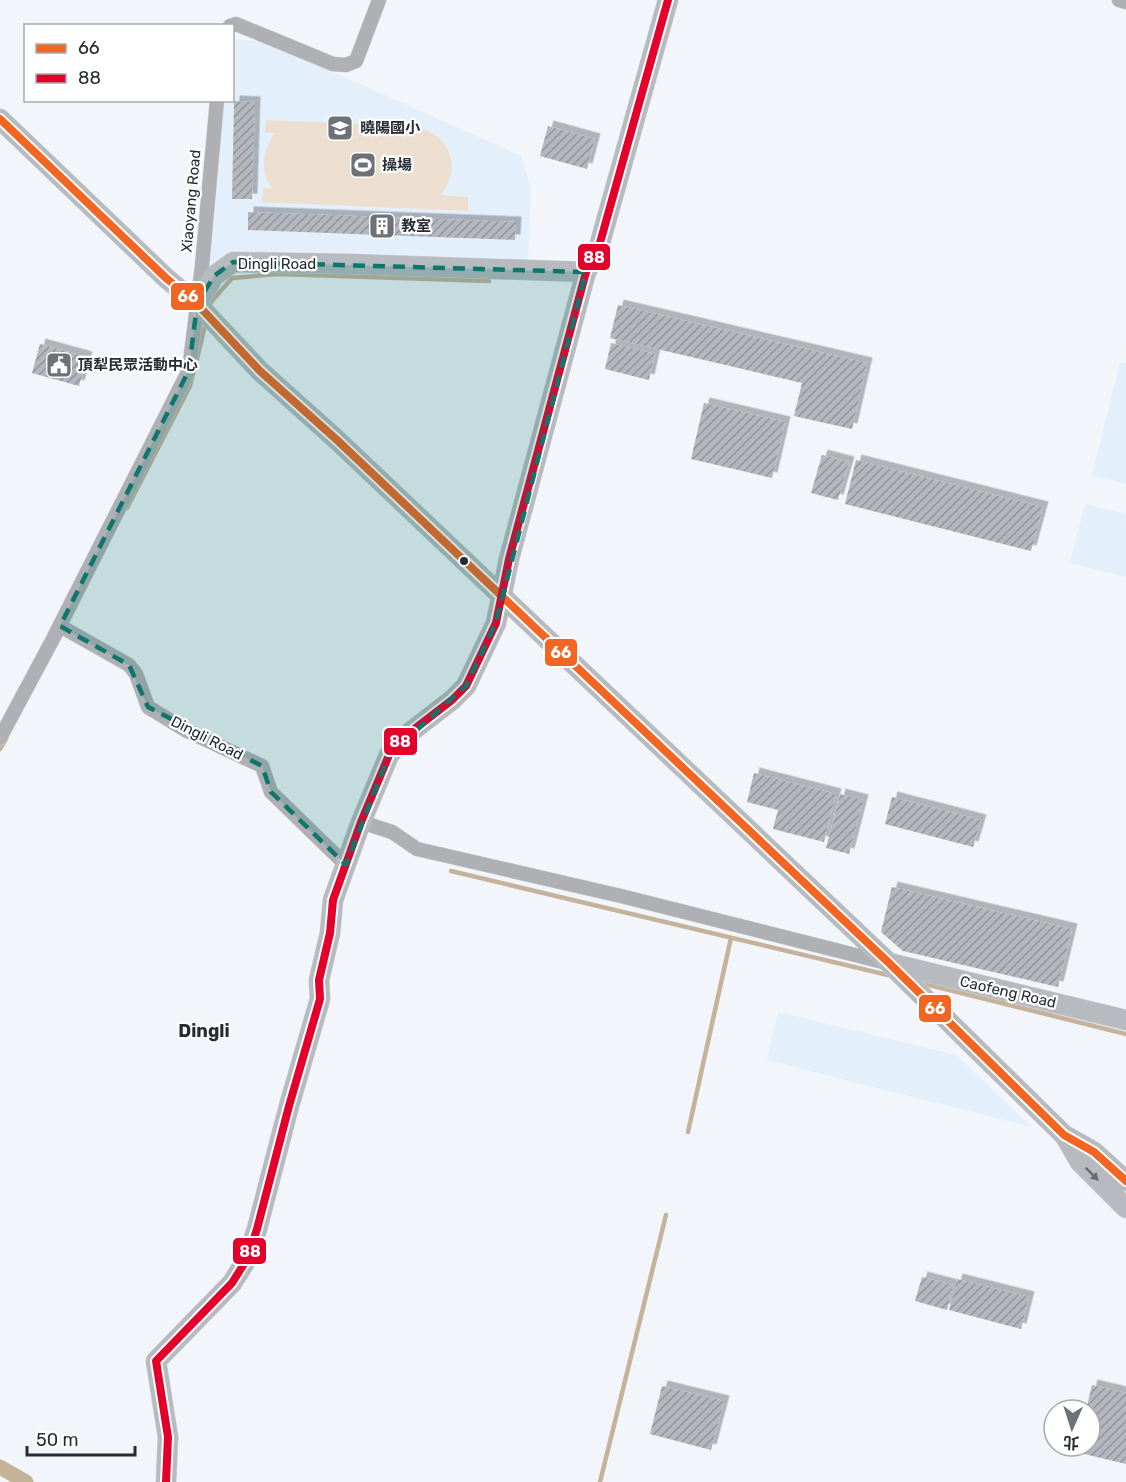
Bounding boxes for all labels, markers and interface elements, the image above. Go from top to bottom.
legend [24,24,234,102]
text: 66 [78,37,100,59]
text: 88 [78,67,101,89]
school or university icon: 曉陽國小 [325,113,355,143]
place label: 曉陽國小 [360,119,421,137]
street label: Xiaoyang Road [178,149,204,253]
sports icon: 操場 [348,150,378,180]
place label: 操場 [382,156,412,174]
building icon: 教室 [367,211,397,241]
place label: 教室 [401,217,431,235]
line badge: 88 [577,243,611,271]
text: 88 [583,248,605,267]
street label: Dingli Road [238,255,316,273]
line badge: 66 [170,282,205,311]
text: 66 [178,287,198,306]
public building icon: 頂犁民眾活動中心 [44,350,74,380]
place label: 頂犁民眾活動中心 [78,356,198,374]
unlabelled marker [458,555,470,567]
line badge: 66 [544,638,578,667]
text: 66 [551,643,571,662]
street label: Dingli Road [168,712,246,764]
line badge: 88 [383,727,418,756]
text: 88 [389,732,411,751]
street label: Caofeng Road [958,972,1058,1012]
line badge: 66 [918,994,952,1023]
text: 66 [925,999,945,1018]
district label: Dingli [178,1020,230,1042]
one-way arrow [1084,1167,1098,1181]
line badge: 88 [232,1237,267,1265]
text: 88 [239,1242,261,1261]
north arrow [1042,1398,1102,1458]
scale bar [27,1419,135,1457]
text: 50 m [36,1429,79,1451]
text: 北 [1063,1433,1080,1452]

